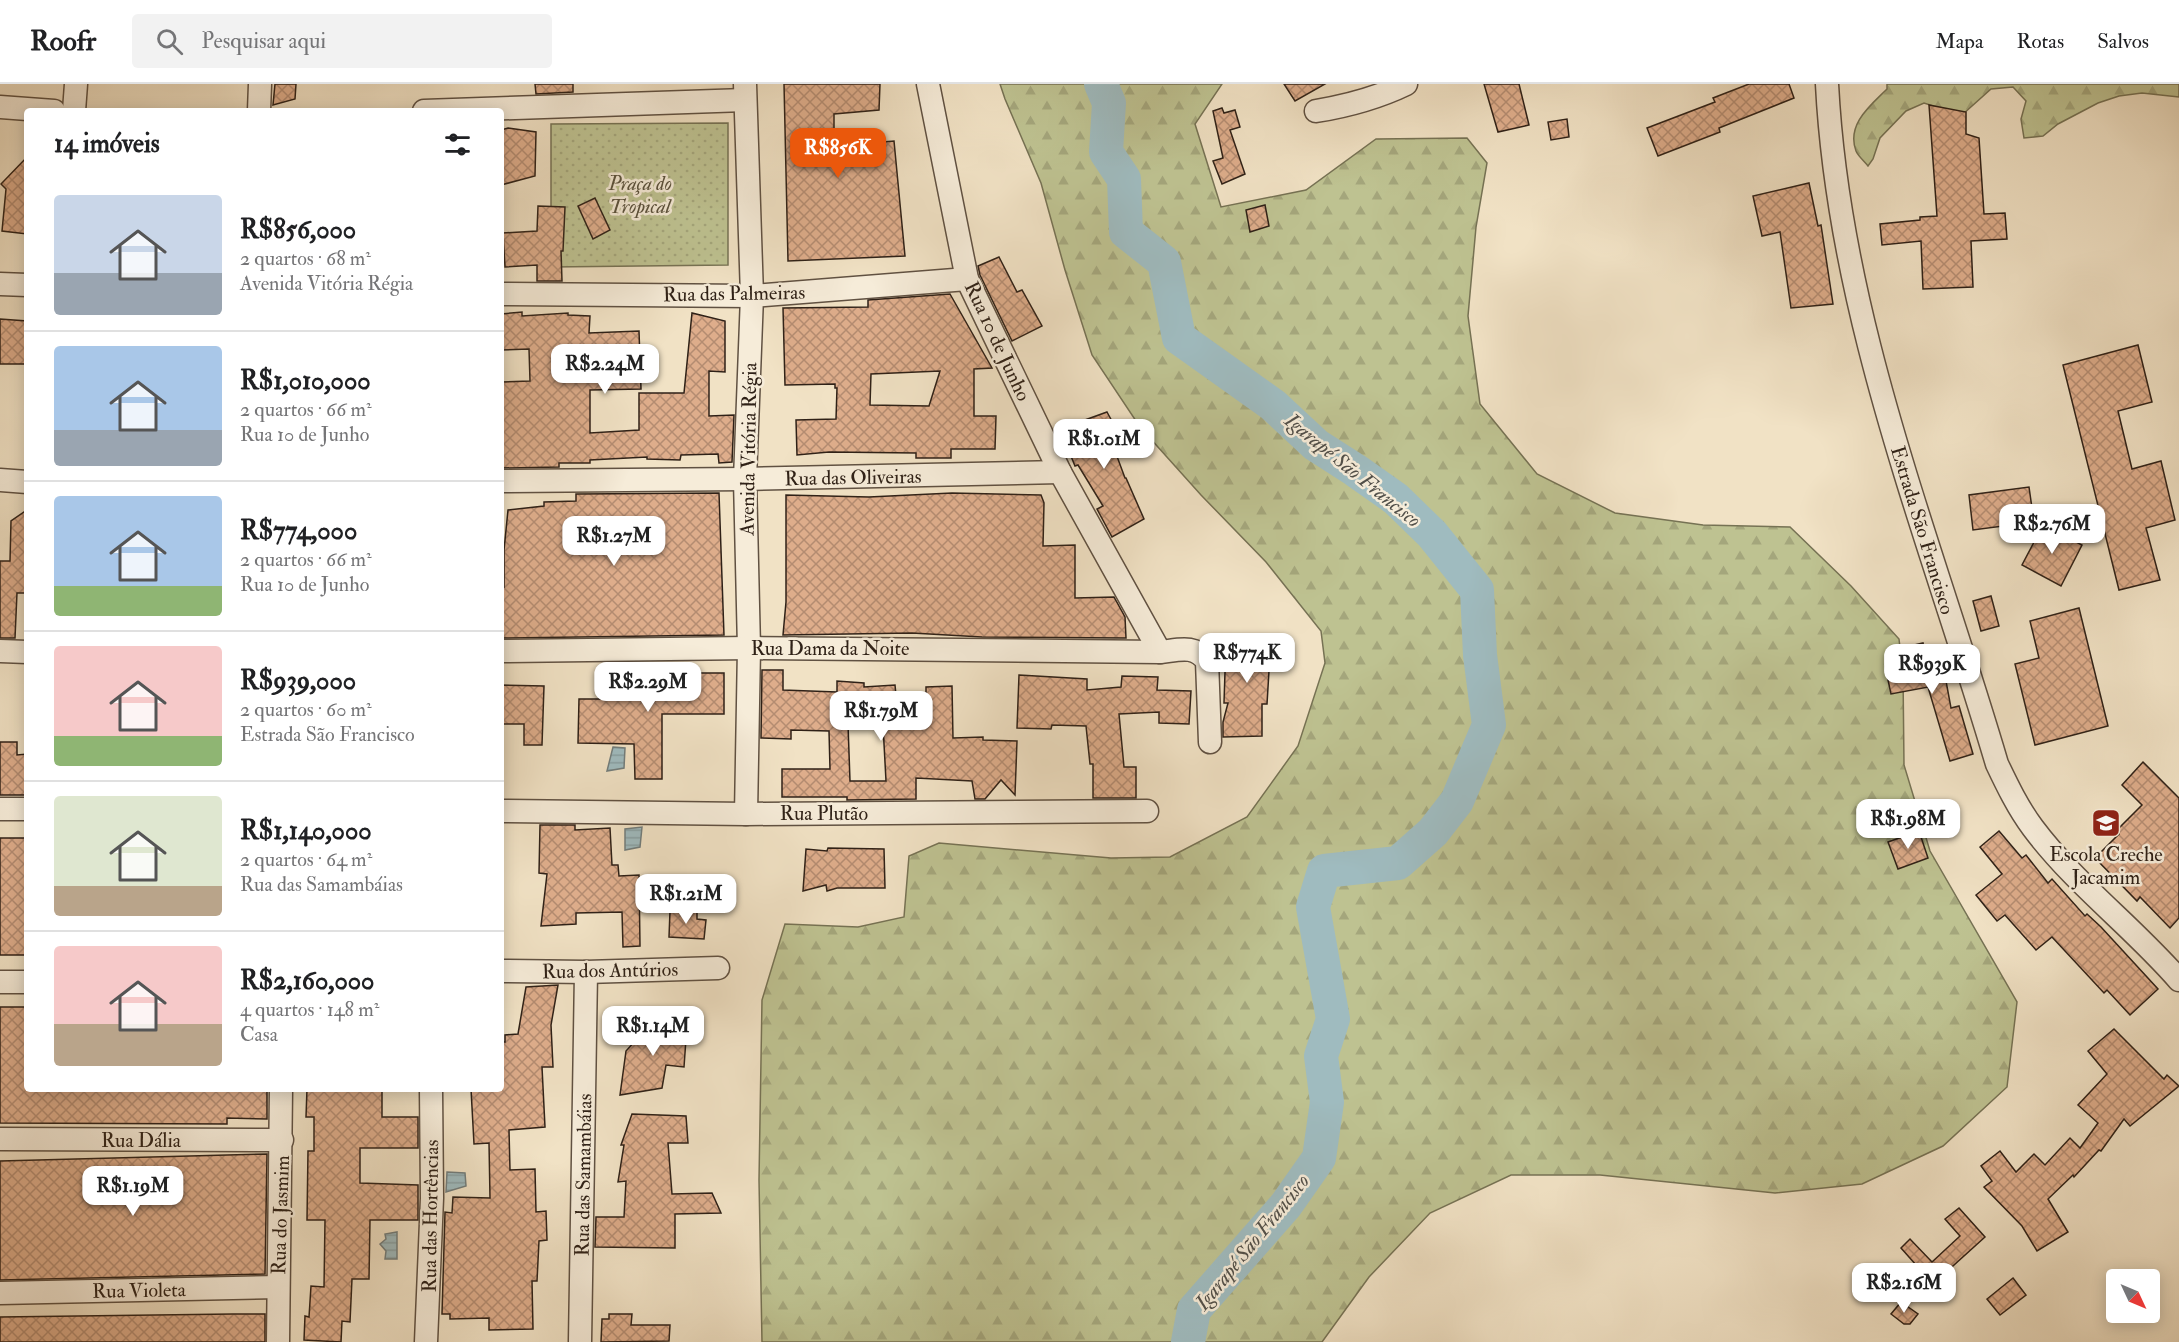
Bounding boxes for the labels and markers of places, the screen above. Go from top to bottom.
pin: R$856K [789,128,887,179]
pin: R$2.24M [550,344,660,395]
pin: R$1.01M [1049,419,1159,470]
pin: R$2.76M [1997,504,2107,555]
pin: R$1.27M [559,516,669,567]
pin: R$774K [1198,633,1296,684]
pin: R$939K [1883,644,1981,695]
pin: R$2.29M [593,662,703,713]
pin: R$1.79M [826,691,936,742]
pin: R$1.98M [1853,799,1963,850]
school or university icon: Escola Creche Jacamim [2090,807,2122,839]
place label: Escola Creche Jacamim [2049,842,2163,890]
pin: R$1.21M [631,874,741,925]
pin: R$1.14M [598,1006,708,1057]
pin: R$1.19M [78,1166,188,1217]
pin: R$2.16M [1849,1263,1959,1314]

